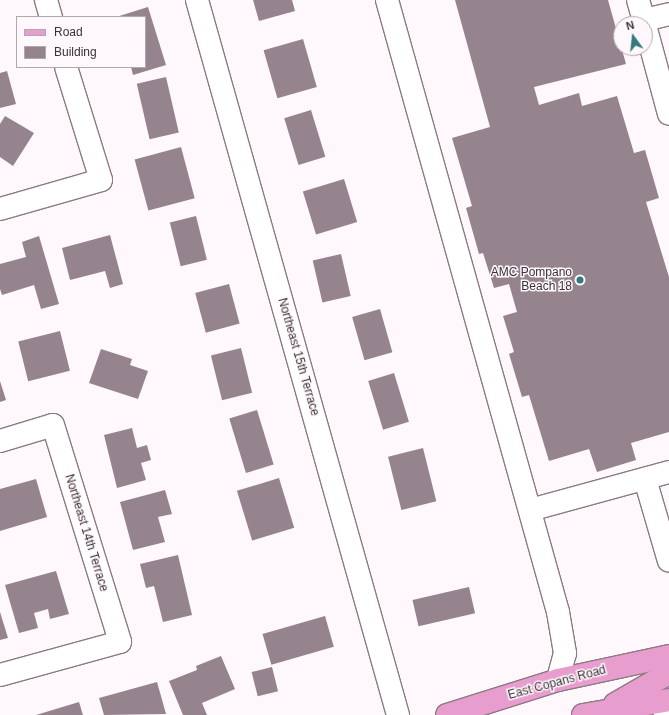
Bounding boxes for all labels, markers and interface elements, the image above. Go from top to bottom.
legend [16,16,146,68]
north arrow [613,16,653,56]
text: N [625,19,636,32]
text: Road [54,25,83,39]
text: Building [54,45,97,59]
place label: AMC Pompano Beach 18 [491,266,572,294]
marker: AMC Pompano Beach 18 [575,275,585,285]
street label: Northeast 15th Terrace [274,296,322,418]
street label: Northeast 14th Terrace [61,473,111,593]
street label: East Copans Road [506,663,608,703]

